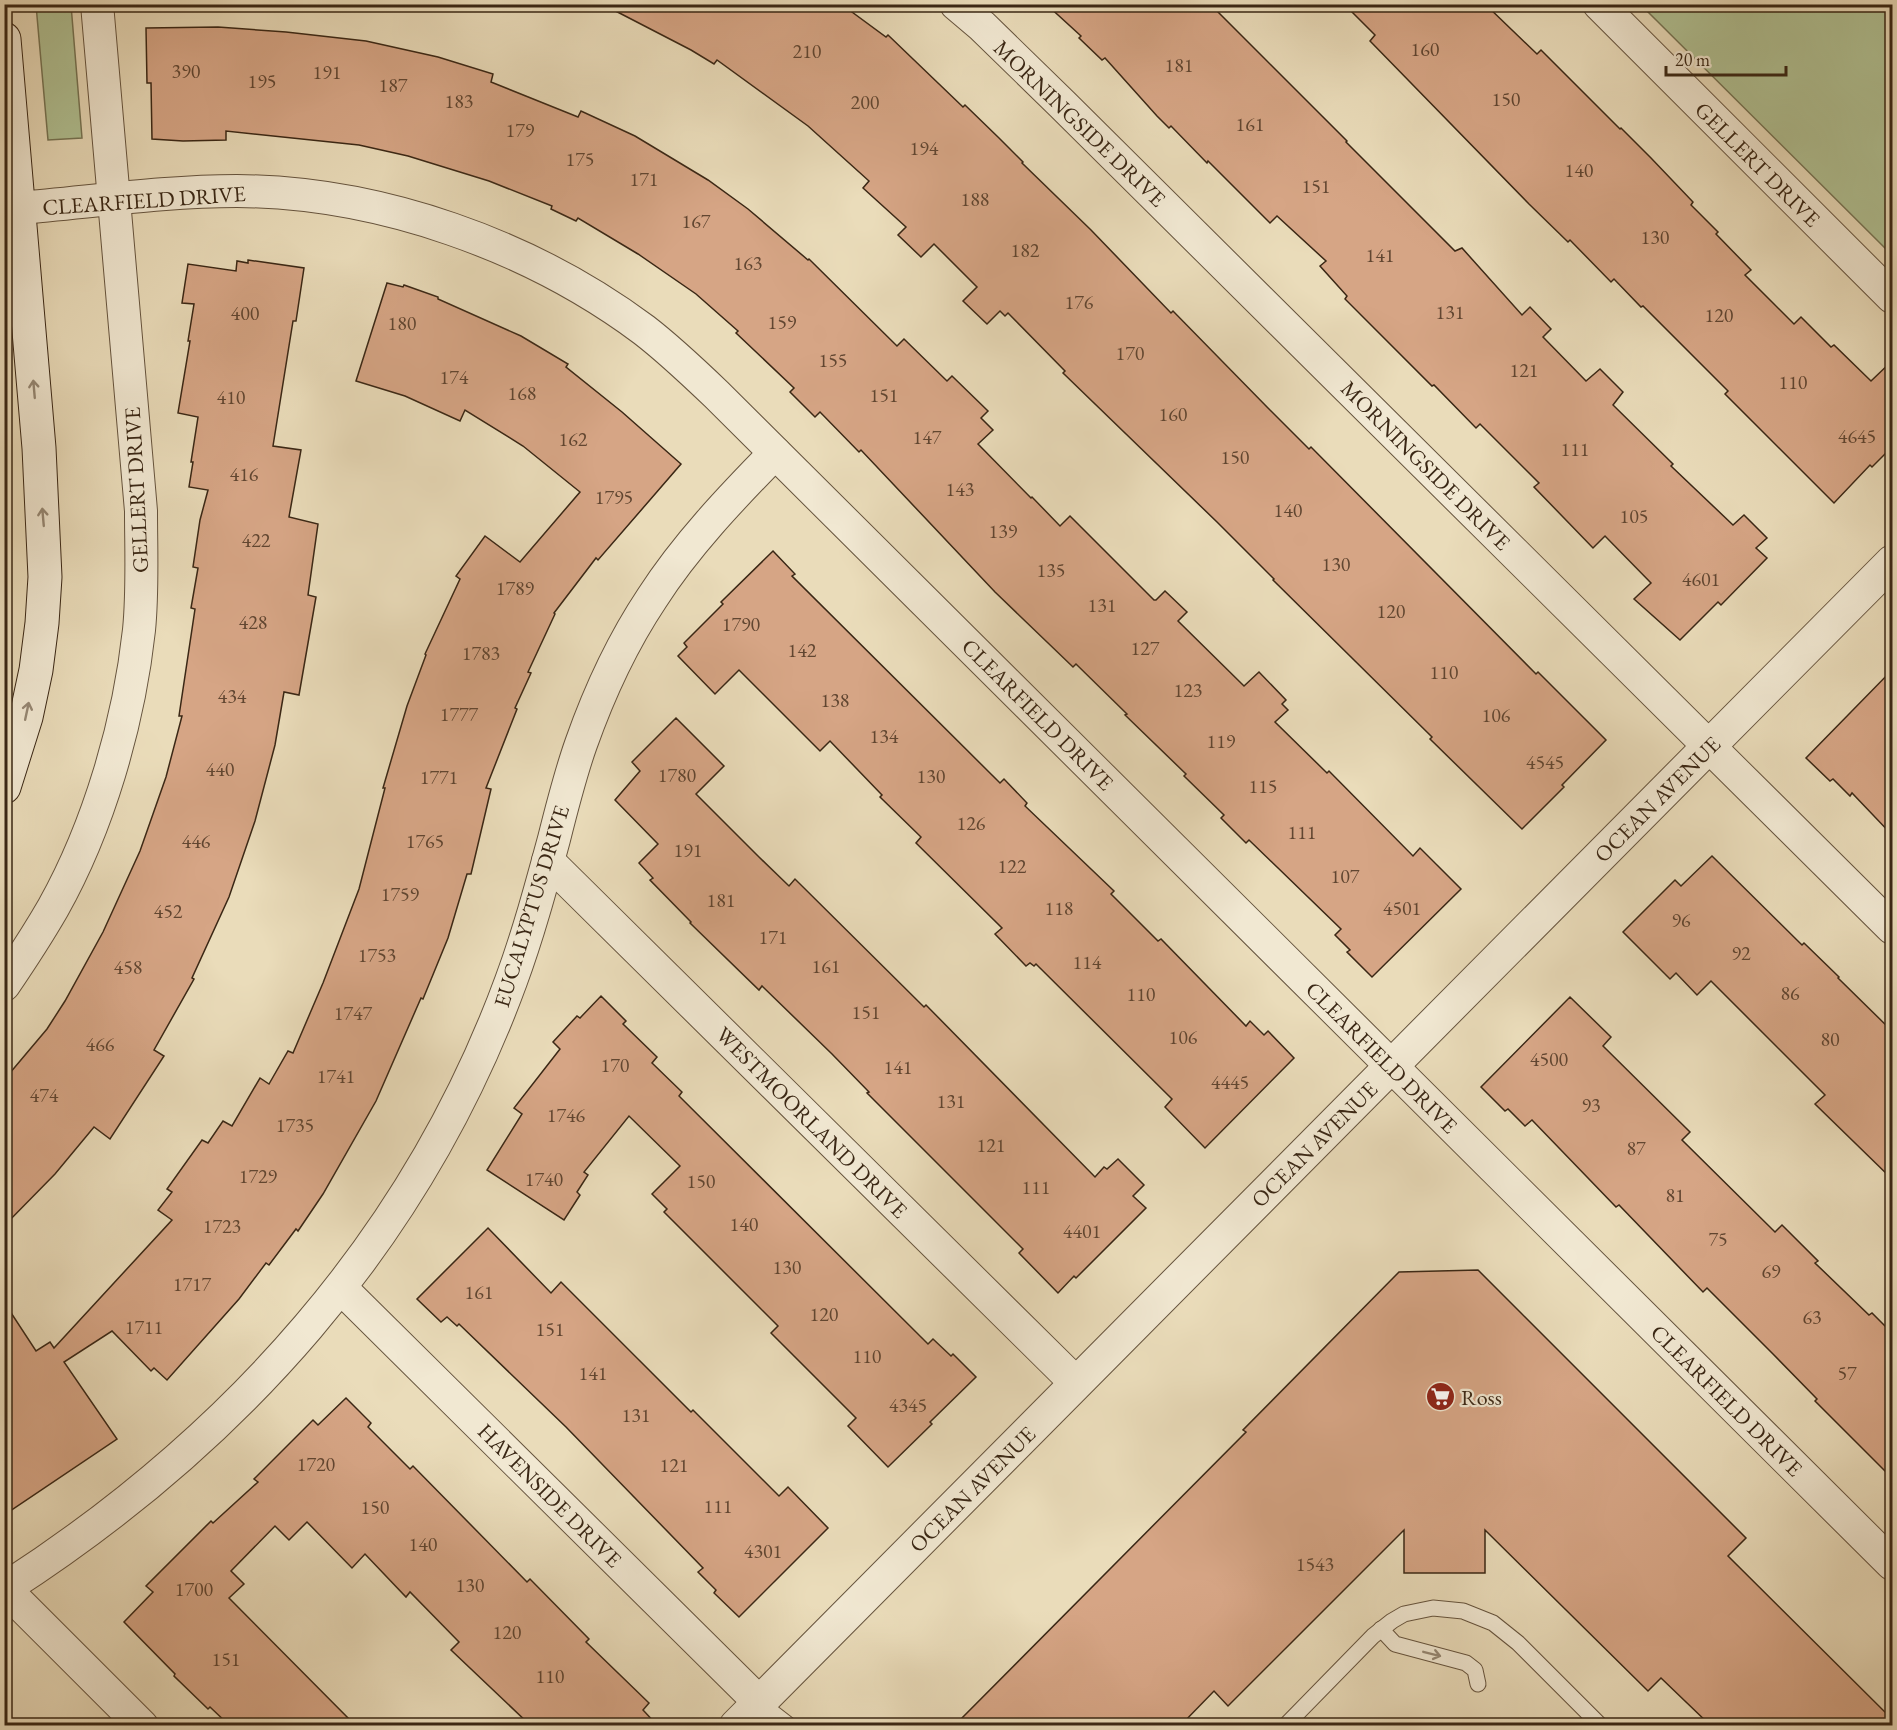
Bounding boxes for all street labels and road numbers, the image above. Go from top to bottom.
street label: MORNINGSIDE DRIVE [987,33,1172,213]
street label: GELLERT DRIVE [1689,95,1827,233]
street label: CLEARFIELD DRIVE [41,179,247,222]
street label: MORNINGSIDE DRIVE [1335,374,1517,556]
street label: GELLERT DRIVE [118,406,155,574]
street label: CLEARFIELD DRIVE [955,632,1120,797]
street label: OCEAN AVENUE [1588,730,1727,869]
street label: EUCALYPTUS DRIVE [487,802,576,1011]
street label: CLEARFIELD DRIVE [1299,975,1464,1140]
street label: WESTMOORLAND DRIVE [709,1020,914,1225]
street label: OCEAN AVENUE [1245,1075,1384,1214]
street label: CLEARFIELD DRIVE [1644,1318,1809,1483]
street label: HAVENSIDE DRIVE [471,1417,628,1574]
street label: OCEAN AVENUE [903,1420,1042,1559]

